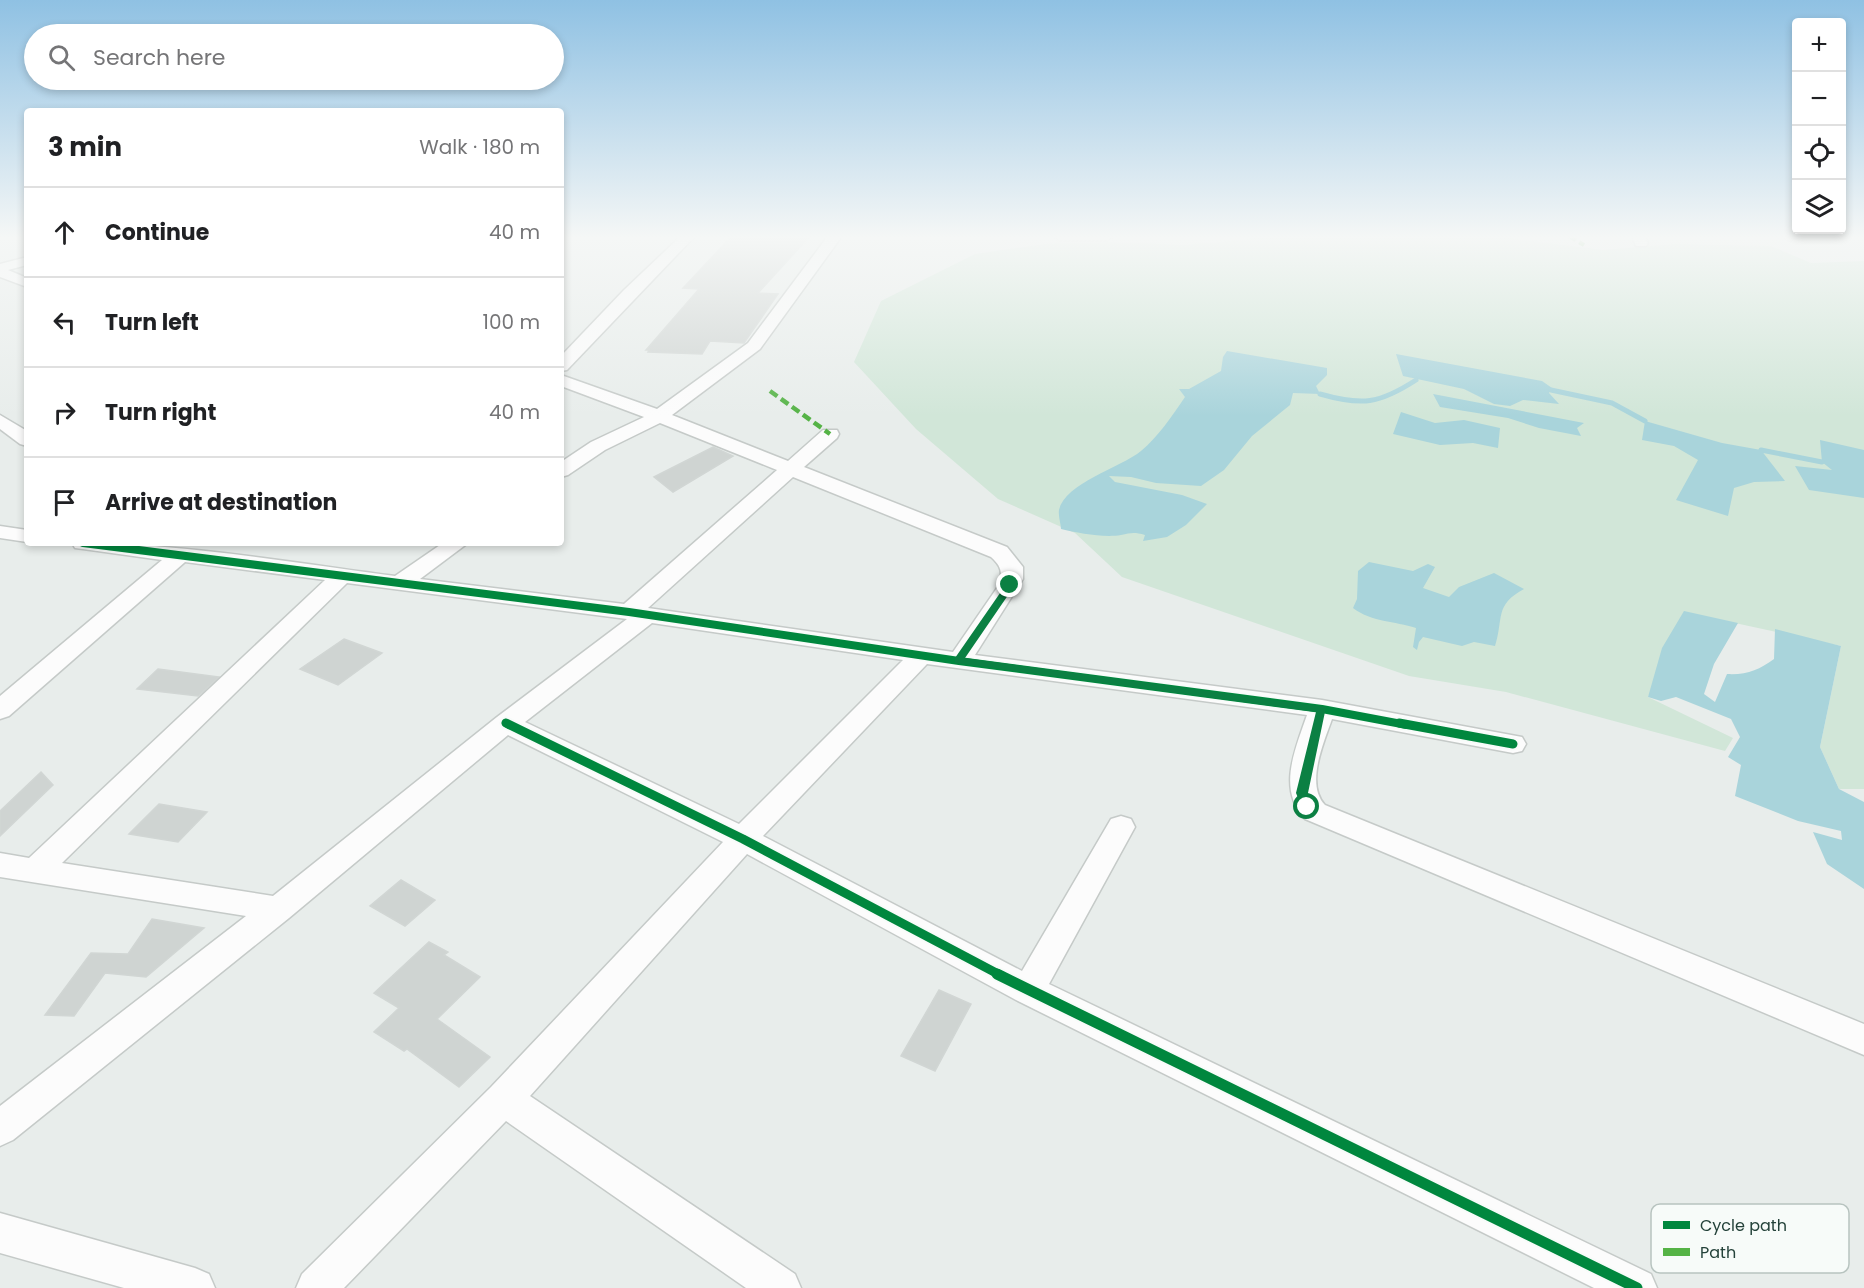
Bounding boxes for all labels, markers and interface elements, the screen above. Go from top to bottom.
map controls [1792,18,1846,234]
button: + [1792,18,1846,72]
search box [24,24,564,90]
icon: search [45,41,78,74]
text: Search here [93,42,226,73]
button: − [1792,72,1846,126]
button: locate [1792,126,1846,180]
text: 3 min [48,129,122,165]
text: Walk · 180 m [419,133,540,161]
button: layers [1792,180,1846,234]
icon: ahead [48,216,81,249]
text: Continue [105,217,209,248]
text: 40 m [489,218,540,246]
icon: left [48,306,81,339]
text: Turn left [105,307,199,338]
text: 100 m [483,308,540,336]
icon: right [48,396,81,429]
text: Turn right [105,397,216,428]
text: 40 m [489,398,540,426]
icon: arrive [48,486,81,519]
text: Arrive at destination [105,487,337,518]
route end [996,571,1022,597]
route start [1293,793,1319,819]
legend [1651,1204,1849,1273]
text: Cycle path [1700,1214,1787,1237]
text: Path [1700,1241,1736,1264]

